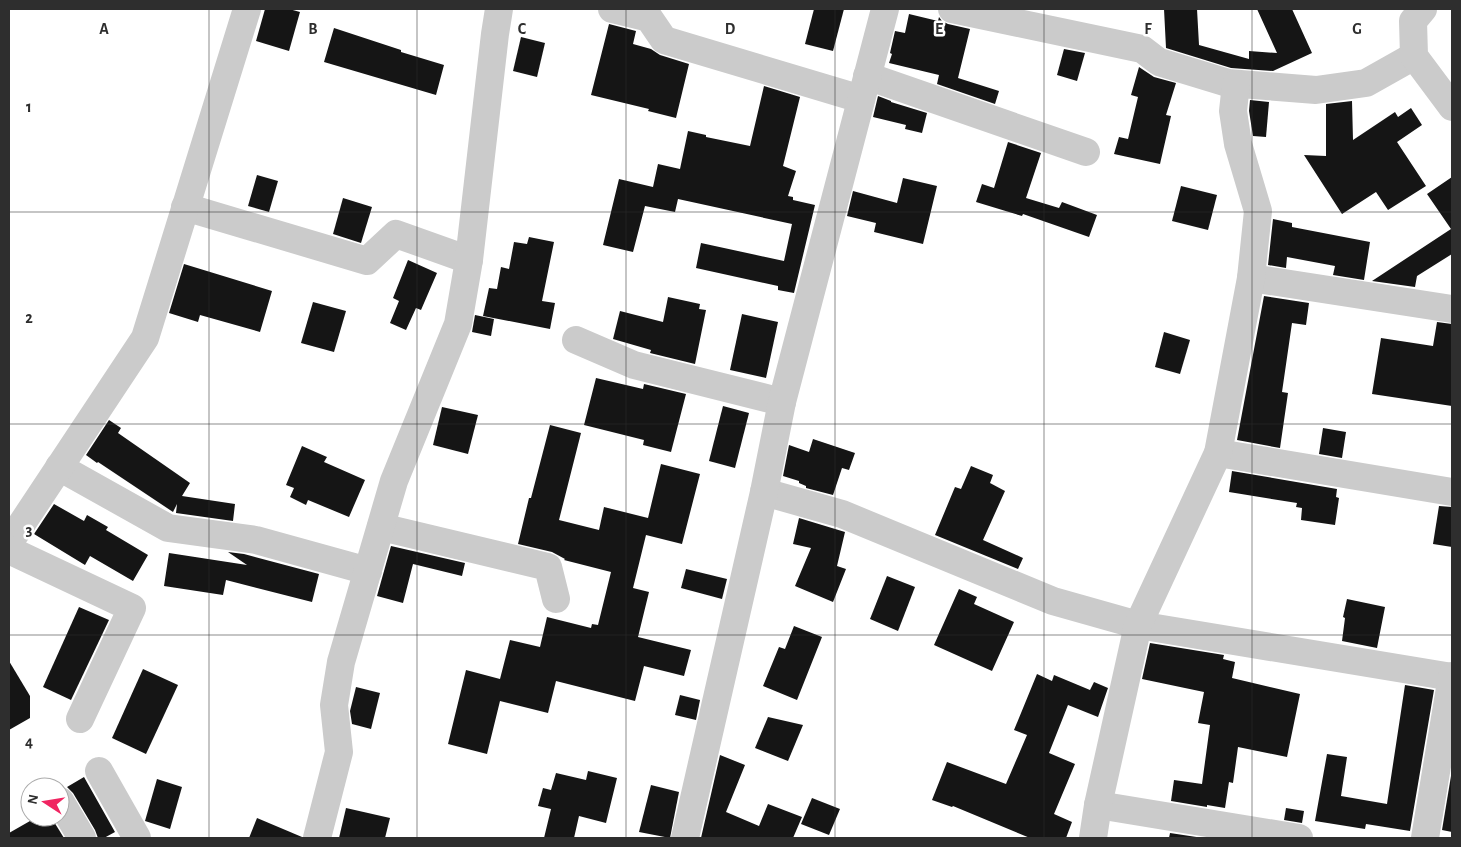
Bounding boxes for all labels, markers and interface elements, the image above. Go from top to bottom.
text: A [99,21,109,37]
text: B [308,21,318,37]
text: C [518,21,527,37]
text: D [725,21,736,37]
text: E [935,21,943,37]
text: F [1144,21,1152,37]
text: G [1352,21,1362,37]
text: 1 [26,99,32,115]
text: 2 [25,310,33,326]
text: 3 [26,522,33,538]
text: 4 [25,734,33,750]
north arrow [20,777,70,827]
text: N [25,793,41,806]

